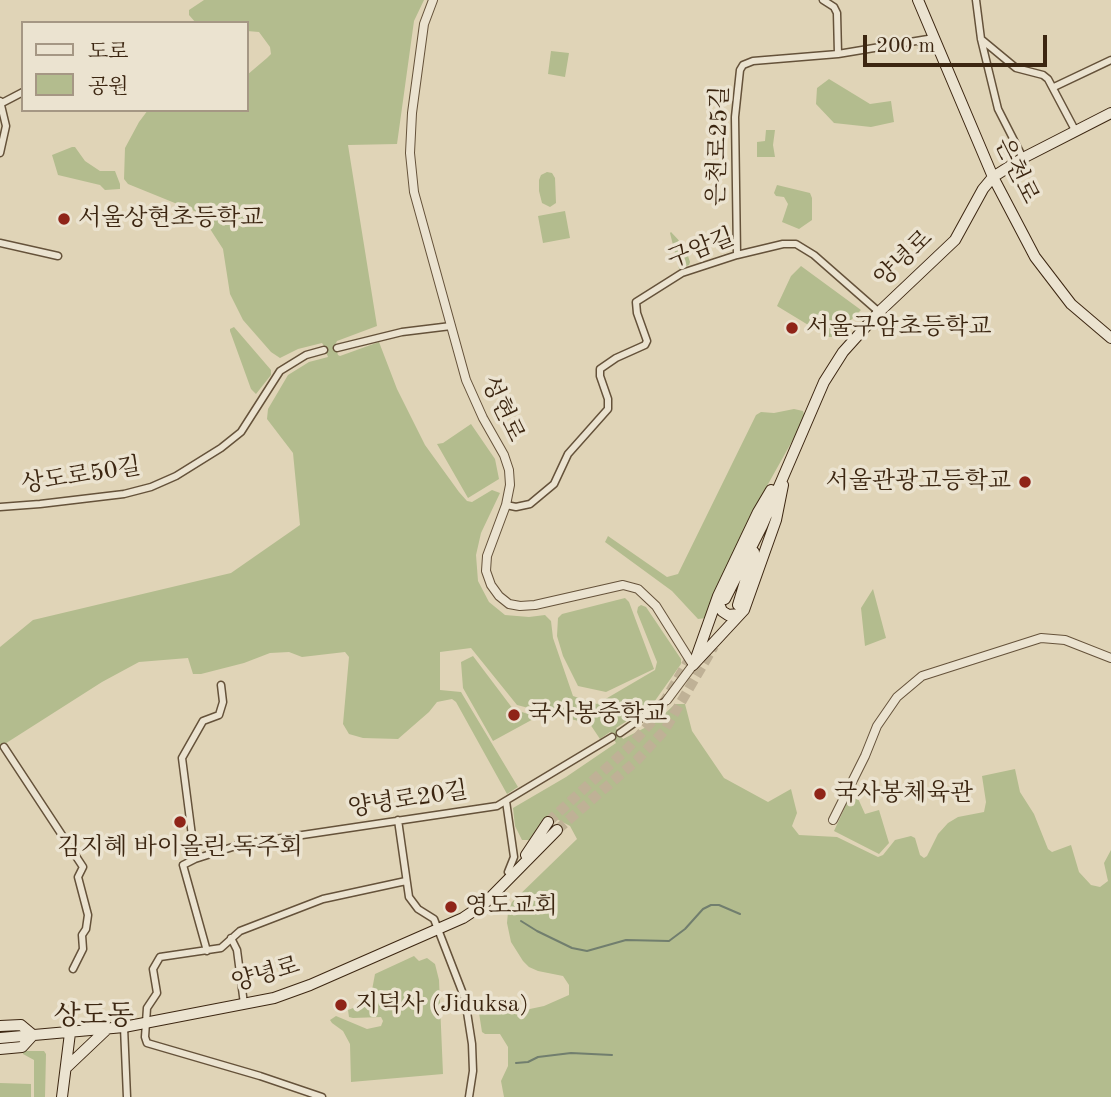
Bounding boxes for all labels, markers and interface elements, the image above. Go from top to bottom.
legend [21,21,248,112]
scale bar [866,21,1050,65]
text: 200 m [876,36,935,57]
text: 도로 [88,42,129,63]
text: 공원 [88,77,129,98]
street label: 은천로25길 [703,85,735,207]
street label: 은천로 [988,133,1044,209]
place label: 서울상현초등학교 [78,205,263,233]
marker: 서울상현초등학교 [56,211,72,227]
street label: 구암길 [663,223,739,275]
street label: 양녕로 [869,224,939,294]
place label: 서울구암초등학교 [806,314,991,342]
marker: 서울구암초등학교 [784,320,800,336]
street label: 성현로 [474,371,530,447]
street label: 상도로50길 [19,452,143,500]
place label: 서울관광고등학교 [826,468,1011,496]
marker: 서울관광고등학교 [1017,474,1033,490]
place label: 국사봉중학교 [528,701,667,729]
marker: 국사봉중학교 [506,707,522,723]
street label: 양녕로20길 [346,776,470,824]
place label: 국사봉체육관 [834,780,973,808]
marker: 국사봉체육관 [812,786,828,802]
marker: 김지혜 바이올린 독주회 [172,814,188,830]
place label: 김지혜 바이올린 독주회 [57,834,303,862]
place label: 영도교회 [465,893,558,921]
marker: 영도교회 [443,899,459,915]
street label: 양녕로 [229,952,303,998]
place label: 지덕사 (Jiduksa) [355,991,529,1019]
marker: 지덕사 (Jiduksa) [333,997,349,1013]
district label: 상도동 [53,1000,135,1034]

